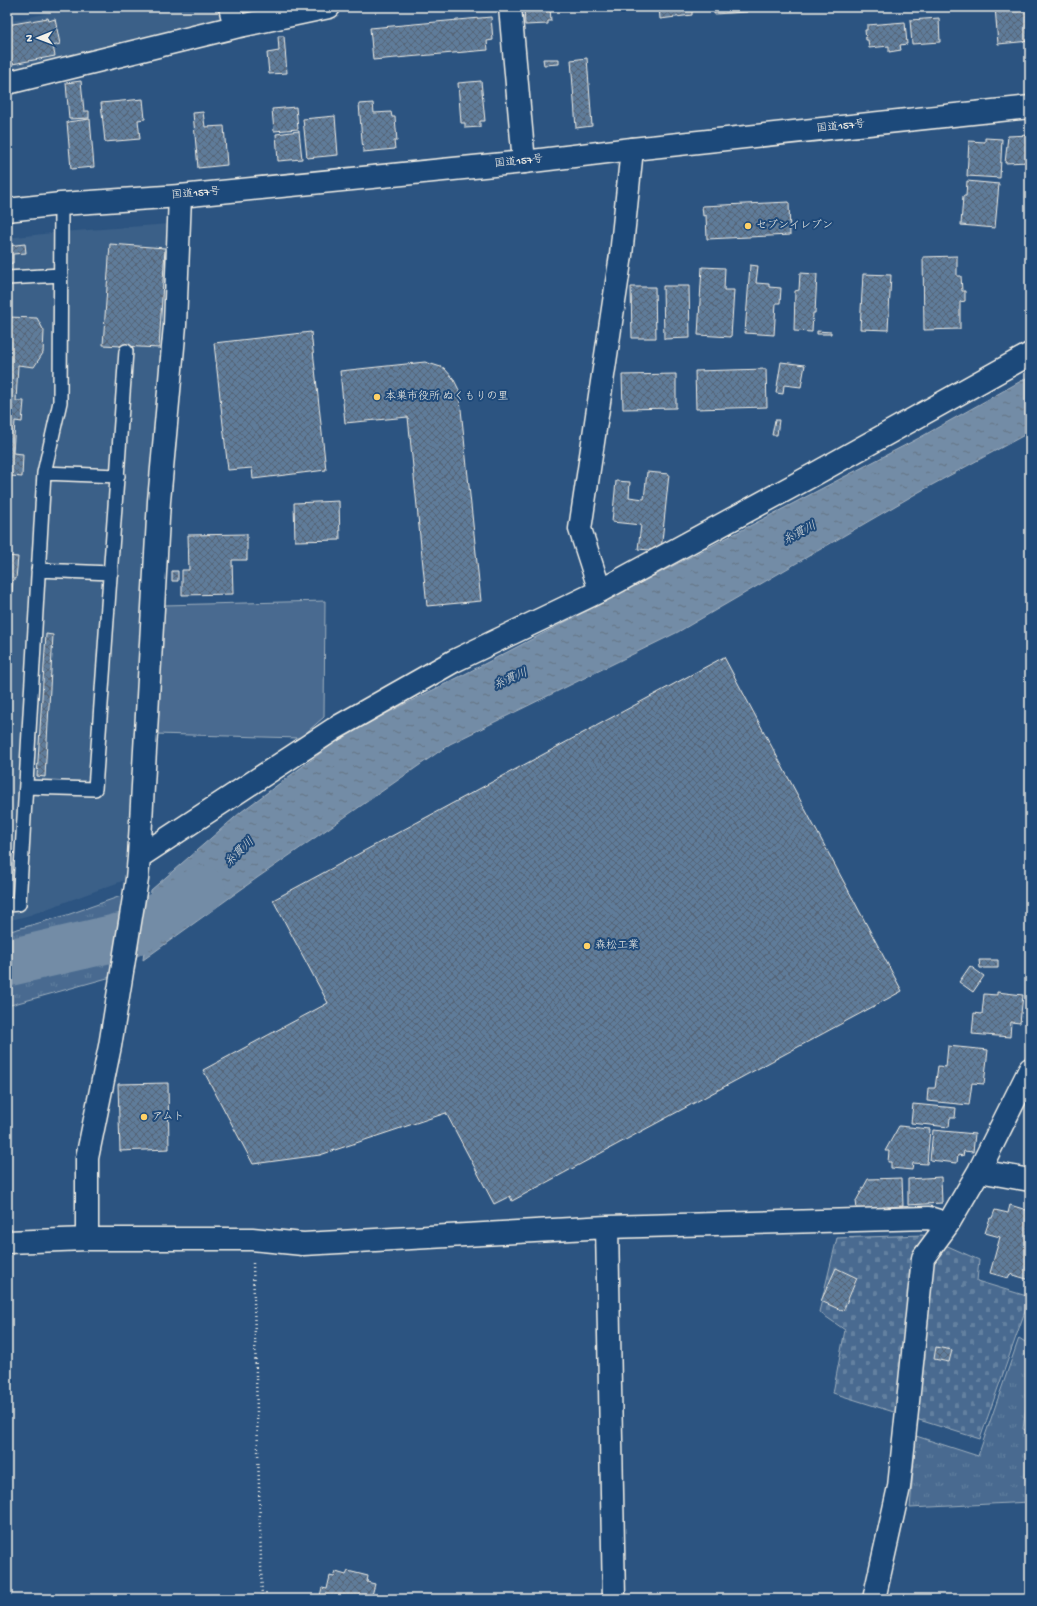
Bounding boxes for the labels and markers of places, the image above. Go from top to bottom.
place label: セブンイレブン [756,219,833,232]
marker: セブンイレブン [743,221,753,231]
place label: 本巣市役所 ぬくもりの里 [385,390,509,403]
marker: 本巣市役所 ぬくもりの里 [372,392,382,402]
place label: 森松工業 [595,939,639,952]
marker: 森松工業 [582,941,592,951]
place label: アムト [152,1111,184,1123]
marker: アムト [139,1112,149,1122]

